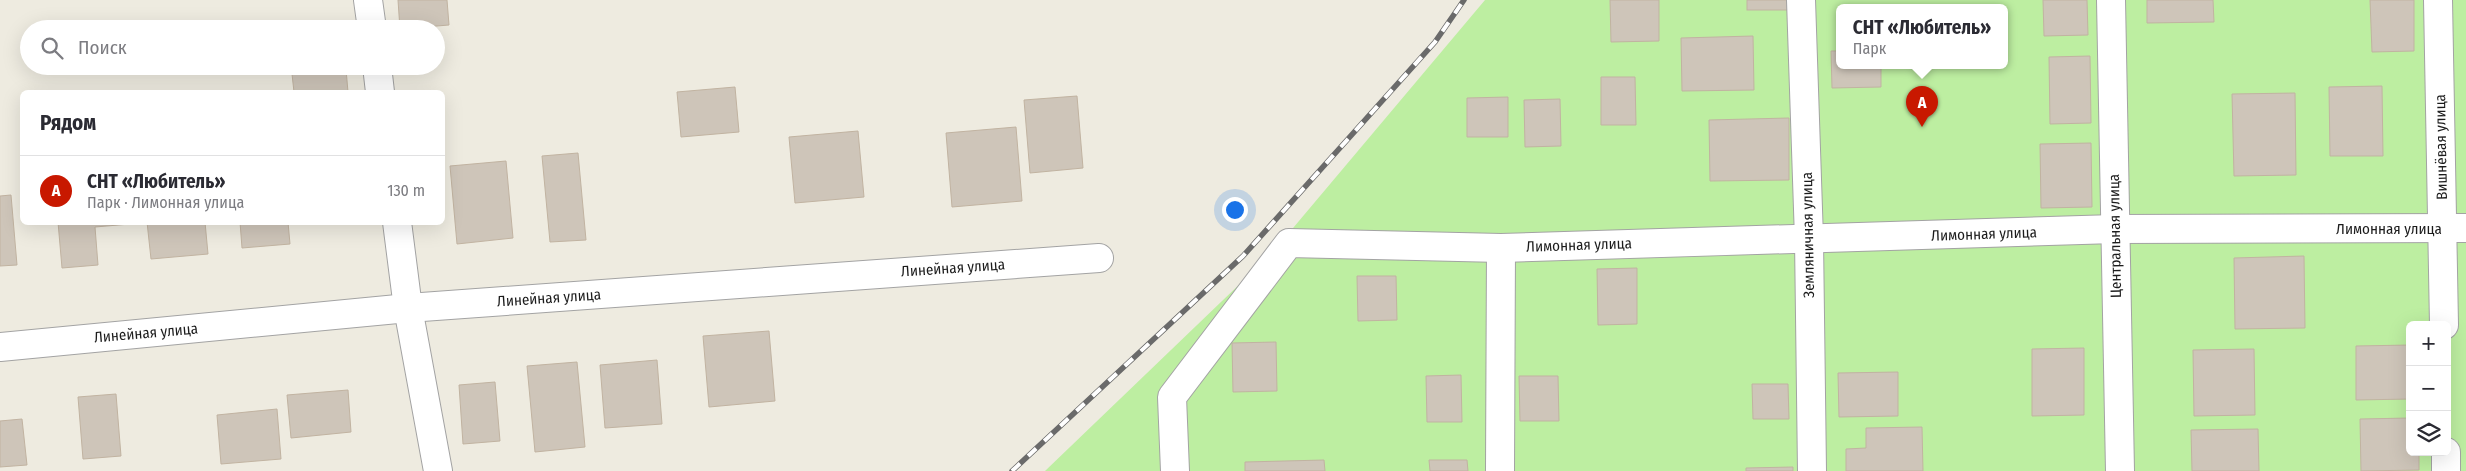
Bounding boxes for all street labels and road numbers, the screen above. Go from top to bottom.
street label: Вишнёвая улица [2431,94,2451,200]
street label: Земляничная улица [1798,172,1818,298]
street label: Центральная улица [2105,174,2125,298]
street label: Лимонная улица [2336,220,2442,238]
street label: Лимонная улица [1931,223,2037,245]
street label: Лимонная улица [1526,234,1632,256]
street label: Линейная улица [900,255,1006,281]
street label: Линейная улица [496,285,602,311]
street label: Линейная улица [93,319,199,347]

